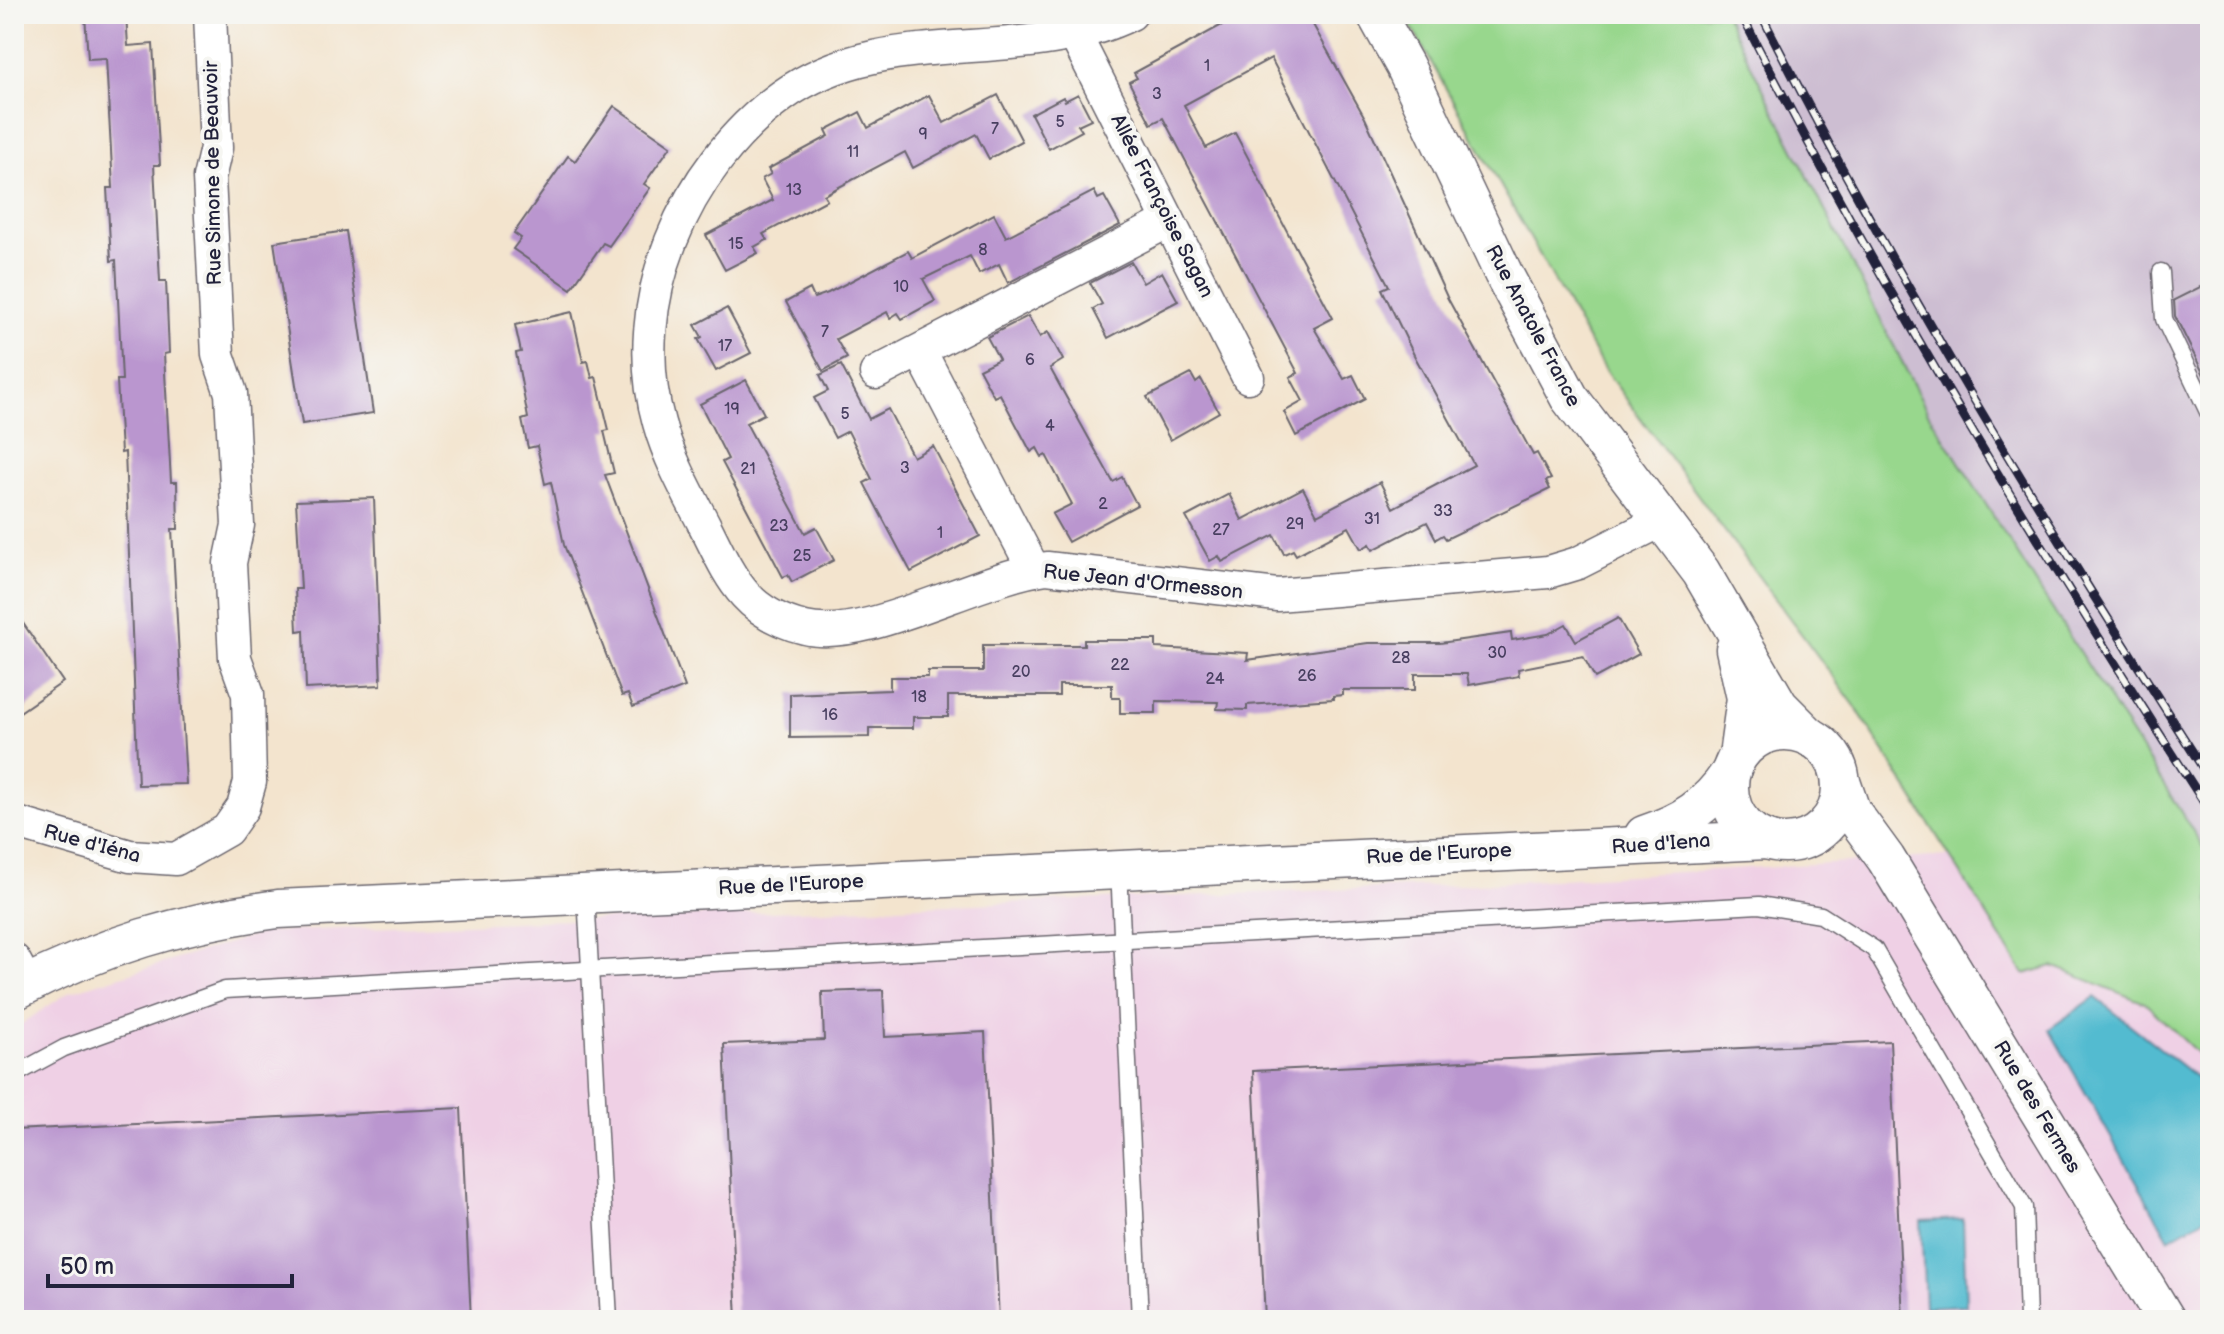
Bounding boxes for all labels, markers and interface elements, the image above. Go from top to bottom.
house number: 1 [1204,57,1210,76]
street label: Rue Simone de Beauvoir [199,60,227,286]
house number: 3 [1152,85,1162,104]
street label: Allée Françoise Sagan [1105,110,1219,302]
house number: 5 [1055,113,1065,132]
house number: 7 [991,120,999,139]
house number: 9 [918,125,928,144]
house number: 11 [847,143,859,162]
house number: 13 [786,181,802,200]
house number: 15 [728,235,744,254]
house number: 8 [978,241,988,260]
street label: Rue Anatole France [1480,241,1586,411]
house number: 10 [893,278,909,297]
house number: 7 [821,323,829,342]
house number: 17 [718,337,732,356]
house number: 6 [1025,351,1035,370]
house number: 19 [724,400,740,419]
house number: 5 [840,405,850,424]
house number: 4 [1045,417,1055,436]
house number: 3 [900,459,910,478]
house number: 21 [740,460,756,479]
house number: 2 [1098,495,1108,514]
house number: 33 [1433,502,1453,521]
house number: 31 [1364,510,1380,529]
house number: 29 [1286,515,1304,534]
house number: 23 [770,517,789,536]
house number: 27 [1212,521,1230,540]
house number: 1 [937,524,943,543]
house number: 25 [793,547,811,566]
street label: Rue Jean d'Ormesson [1042,560,1244,604]
house number: 30 [1487,644,1507,663]
house number: 28 [1392,649,1410,668]
house number: 22 [1111,656,1130,675]
house number: 20 [1012,663,1030,682]
house number: 26 [1297,667,1317,686]
house number: 24 [1206,670,1225,689]
house number: 18 [911,688,927,707]
house number: 16 [822,706,838,725]
street label: Rue d'Iéna [41,820,143,868]
street label: Rue d'Iena [1611,829,1711,859]
street label: Rue de l'Europe [1366,838,1513,870]
street label: Rue de l'Europe [718,869,865,901]
street label: Rue des Fermes [1988,1037,2086,1178]
scale bar [48,1238,292,1288]
text: 50 m [60,1252,114,1281]

